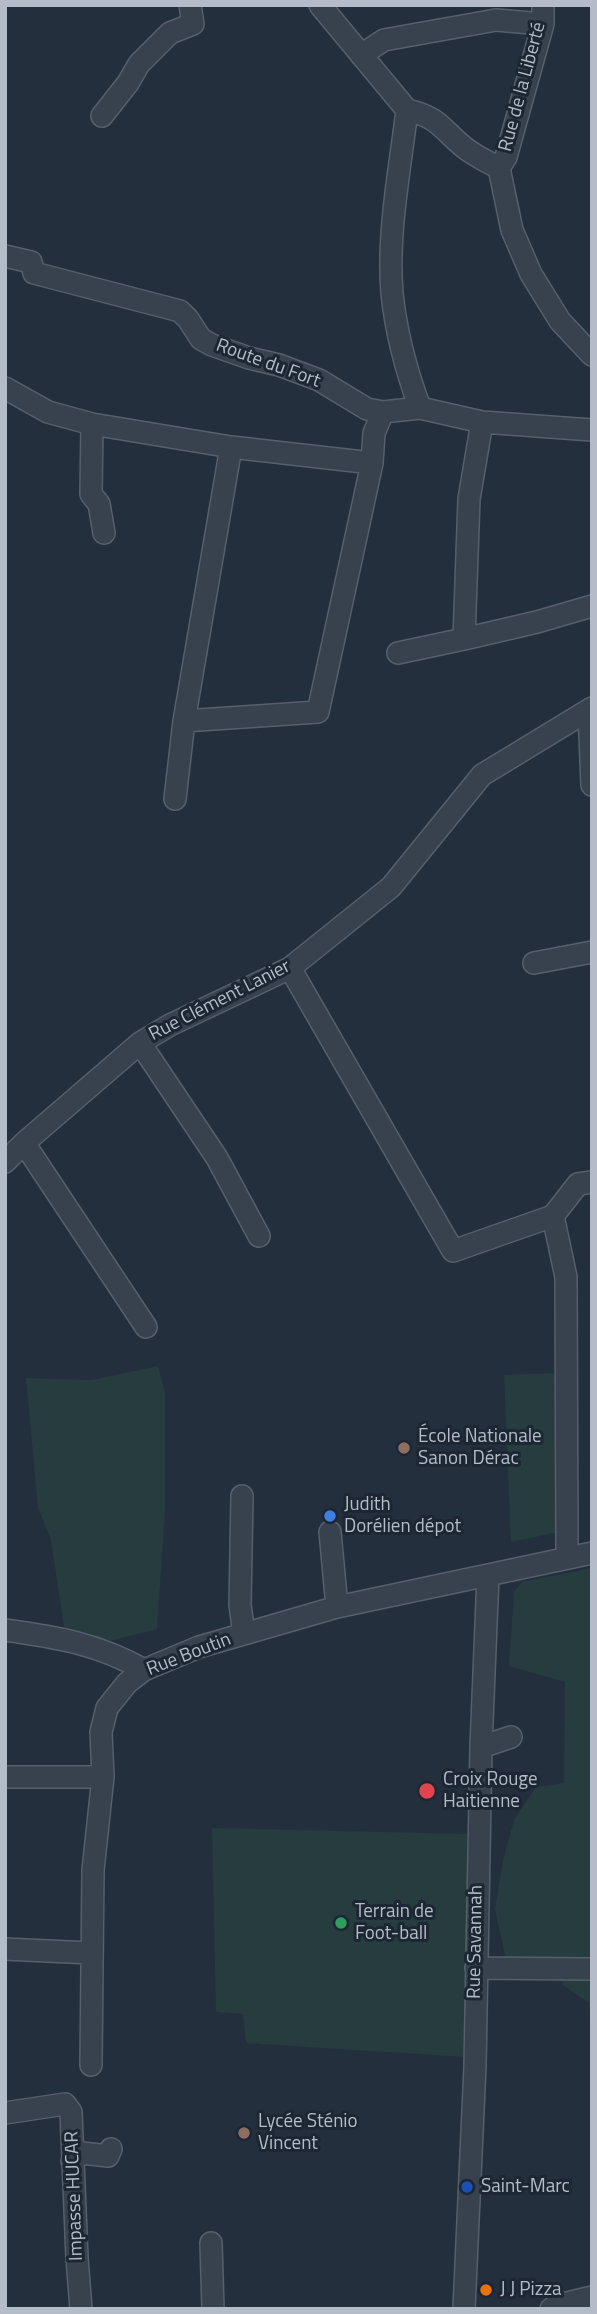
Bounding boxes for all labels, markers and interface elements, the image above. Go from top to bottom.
street label: Rue de la Liberté [495,20,551,154]
street label: Route du Fort [213,335,323,393]
street label: Rue Clément Lanier [146,956,294,1046]
place label: École Nationale Sanon Dérac [418,1426,542,1470]
marker: École Nationale Sanon Dérac [396,1440,412,1456]
place label: Judith Dorélien dépot [344,1494,461,1538]
marker: Judith Dorélien dépot [322,1508,338,1524]
street label: Rue Boutin [144,1629,234,1681]
place label: Croix Rouge Haitienne [443,1769,538,1813]
marker: Croix Rouge Haitienne [417,1781,437,1801]
street label: Rue Savannah [464,1885,488,1999]
place label: Terrain de Foot-ball [355,1901,434,1945]
marker: Terrain de Foot-ball [333,1915,349,1931]
place label: Lycée Sténio Vincent [258,2111,358,2155]
marker: Lycée Sténio Vincent [236,2125,252,2141]
street label: Impasse HUCAR [61,2131,89,2261]
place label: Saint-Marc [481,2176,570,2198]
marker: Saint-Marc [459,2179,475,2195]
place label: J J Pizza [500,2279,562,2301]
marker: J J Pizza [478,2282,494,2298]

